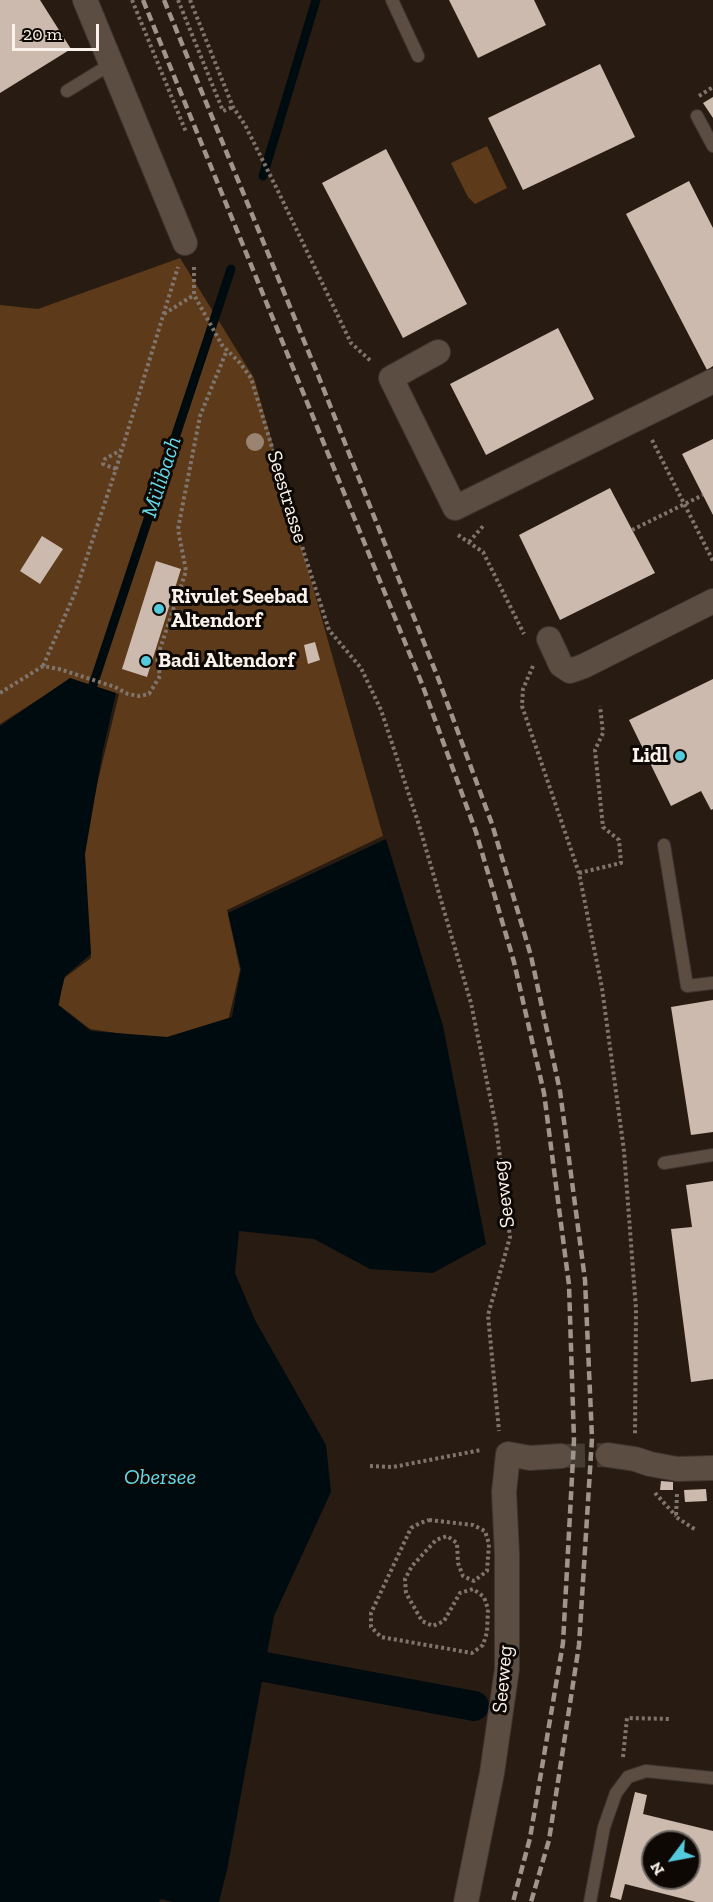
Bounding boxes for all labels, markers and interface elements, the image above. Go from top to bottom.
scale bar [15,12,102,50]
text: 20 m [23,23,62,45]
water label: Mülibach [137,433,187,521]
street label: Seestrasse [261,448,313,546]
place label: Rivulet Seebad Altendorf [171,584,308,634]
marker: Rivulet Seebad Altendorf [152,602,166,616]
place label: Badi Altendorf [158,648,295,674]
marker: Badi Altendorf [139,654,153,668]
place label: Lidl [632,743,668,769]
marker: Lidl [673,749,687,763]
street label: Seeweg [487,1159,521,1229]
water label: Obersee [124,1465,196,1491]
street label: Seeweg [487,1644,519,1714]
north arrow [641,1830,701,1890]
text: N [646,1859,668,1879]

